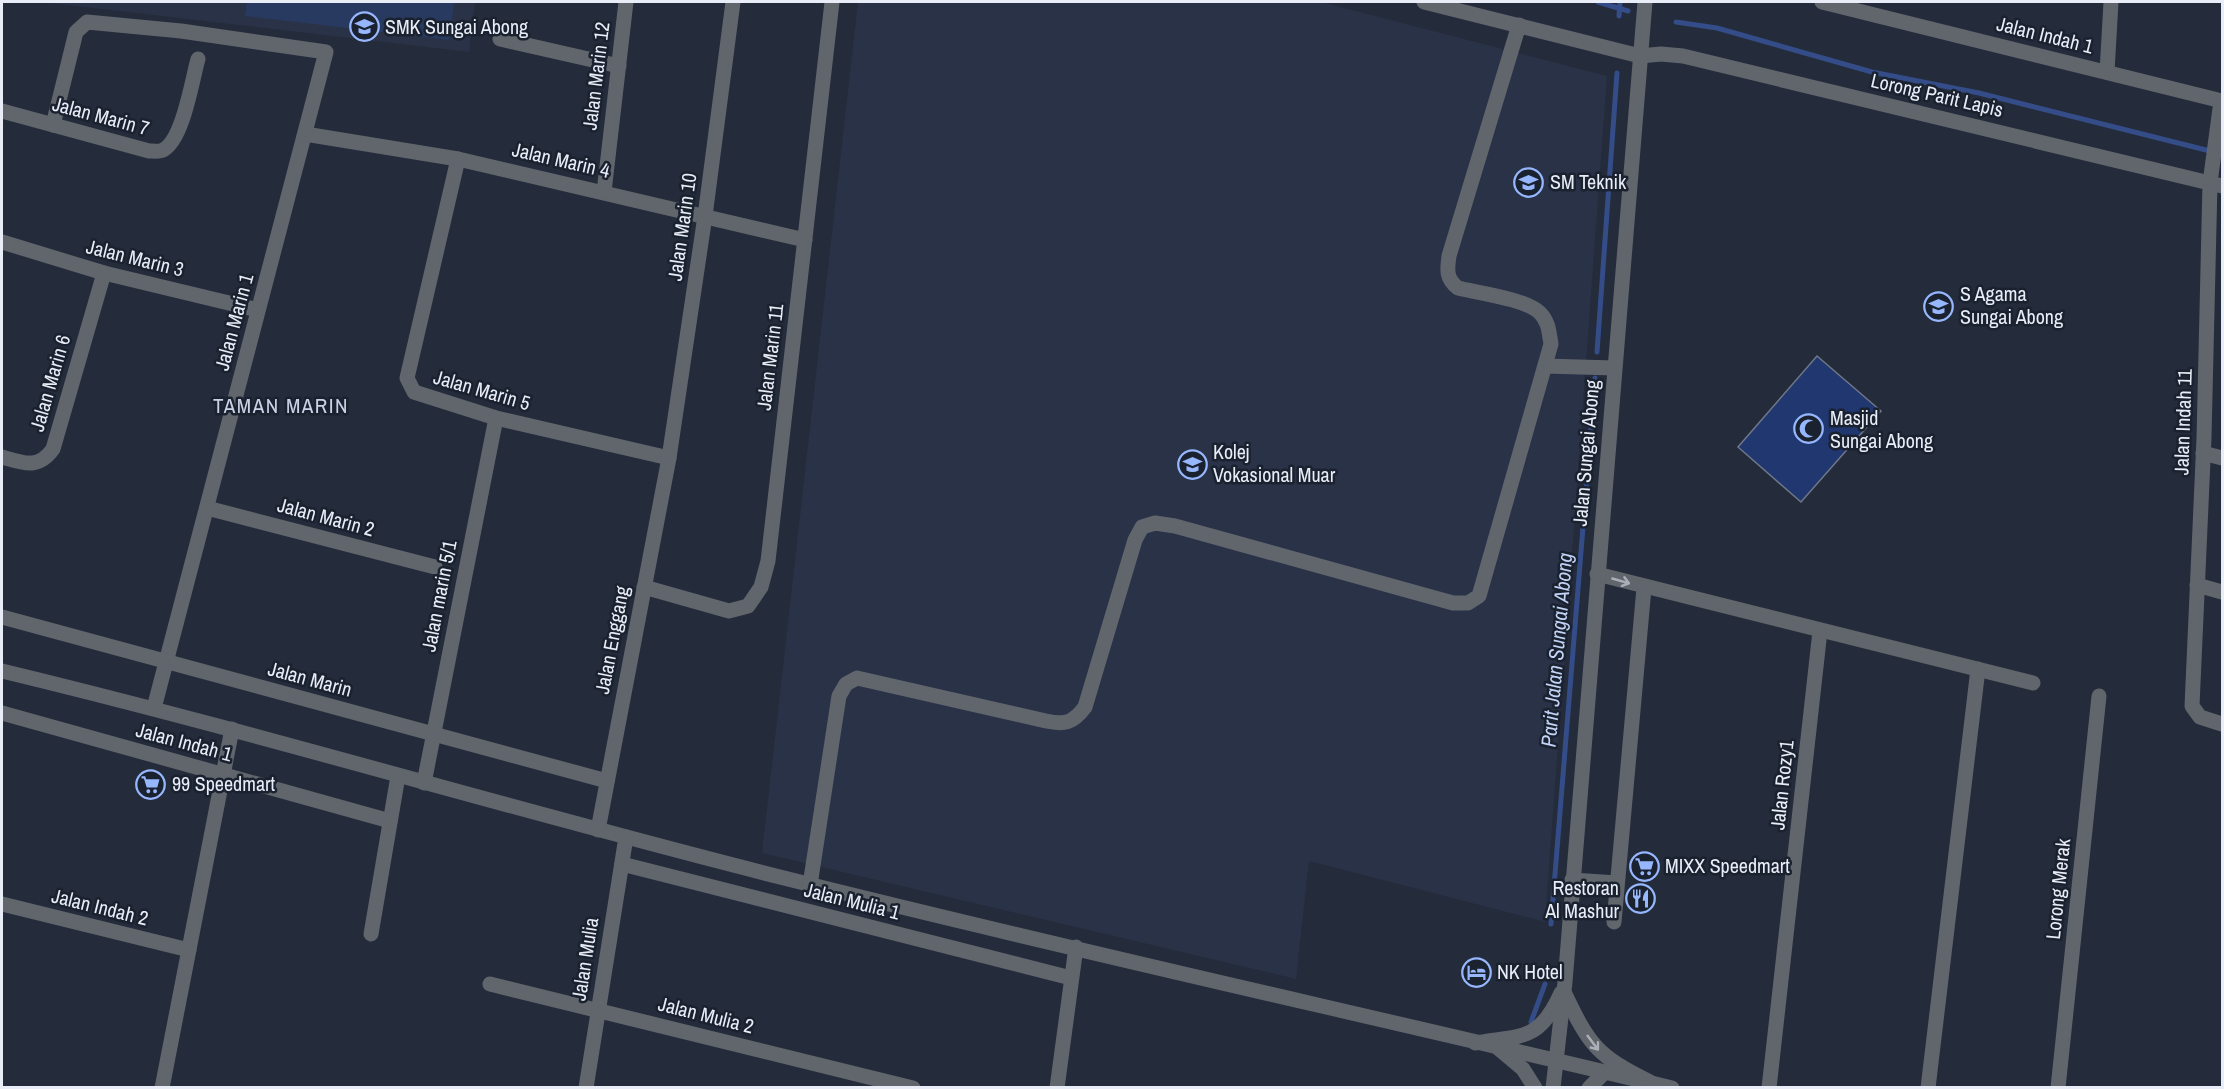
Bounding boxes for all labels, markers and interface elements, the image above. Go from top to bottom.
street label: Jalan Indah 1 [1994,10,2096,60]
school or university icon: SMK Sungai Abong [348,11,380,43]
place label: SMK Sungai Abong [385,13,528,40]
street label: Jalan Marin 12 [575,20,616,131]
street label: Lorong Parit Lapis [1868,66,2006,123]
street label: Jalan Marin 7 [50,90,153,141]
street label: Jalan Marin 4 [510,135,613,184]
school or university icon: SM Teknik [1513,166,1545,198]
place label: SM Teknik [1550,168,1627,195]
street label: Jalan Marin 10 [661,171,702,283]
street label: Jalan Marin 3 [84,232,187,283]
street label: Jalan Marin 1 [208,270,259,373]
place label: S Agama Sungai Abong [1960,280,2063,330]
school or university icon: S Agama Sungai Abong [1923,290,1955,322]
street label: Jalan Marin 11 [750,302,789,412]
street label: Jalan Marin 6 [23,331,76,434]
street label: Jalan Marin 5 [431,363,534,416]
street label: Jalan Indah 11 [2167,368,2198,476]
street label: Jalan Sungai Abong [1566,379,1605,527]
district label: TAMAN MARIN [213,391,349,420]
place label: Masjid Sungai Abong [1830,404,1933,454]
mosque icon: Masjid Sungai Abong [1793,413,1825,445]
place label: Kolej Vokasional Muar [1213,438,1336,488]
school or university icon: Kolej Vokasional Muar [1176,448,1208,480]
street label: Jalan Marin 2 [275,491,378,542]
street label: Jalan marin 5/1 [414,538,463,654]
water label: Parit Jalan Sungai Abong [1534,551,1579,748]
one-way arrow [1611,576,1630,587]
street label: Jalan Enggang [588,584,635,696]
street label: Jalan Marin [265,654,355,703]
street label: Jalan Indah 1 [133,716,235,767]
street label: Jalan Rozy1 [1763,739,1800,831]
supermarket icon: 99 Speedmart [135,768,167,800]
place label: 99 Speedmart [172,770,275,797]
street label: Lorong Merak [2039,836,2076,941]
supermarket icon: MIXX Speedmart [1628,850,1660,882]
place label: MIXX Speedmart [1665,852,1790,879]
place label: Restoran Al Mashur [1544,874,1620,924]
street label: Jalan Mulia 1 [802,876,903,925]
street label: Jalan Indah 2 [49,882,151,932]
restaurant icon: Restoran Al Mashur [1624,883,1656,915]
street label: Jalan Mulia [565,915,604,1002]
hotel icon: NK Hotel [1460,956,1492,988]
place label: NK Hotel [1497,958,1563,985]
street label: Jalan Mulia 2 [656,990,757,1039]
one-way arrow [1587,1035,1599,1051]

